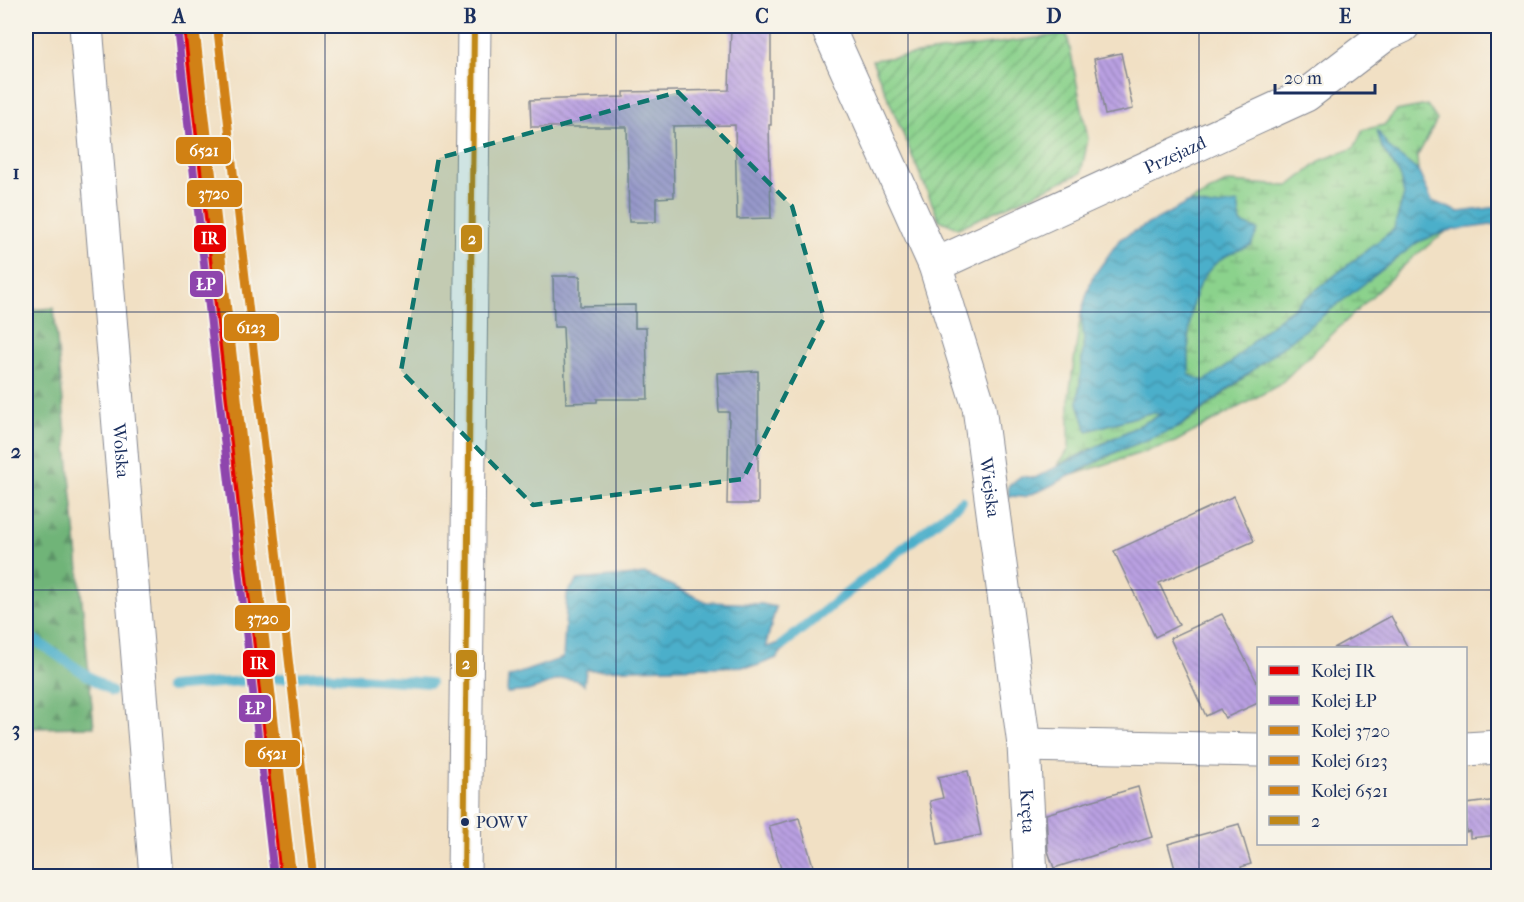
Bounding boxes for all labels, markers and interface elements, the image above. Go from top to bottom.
text: A [171,5,187,28]
text: B [463,5,477,28]
text: C [755,5,769,28]
text: D [1046,5,1062,28]
text: E [1339,5,1351,28]
scale bar [1275,57,1376,95]
text: 20 m [1284,68,1322,89]
street label: Przejazd [1141,132,1210,178]
line badge: 6521 [175,136,232,165]
text: 6521 [189,141,219,160]
text: 1 [12,161,20,184]
line badge: 3720 [186,179,243,208]
text: 3720 [198,184,230,204]
line badge: IR [193,224,227,253]
line badge: 2 [460,224,483,253]
text: IR [201,229,220,248]
text: 2 [468,229,476,248]
line badge: ŁP [189,270,224,298]
text: ŁP [196,275,216,294]
line badge: 6123 [223,313,280,342]
text: 6123 [236,318,266,338]
street label: Wolska [108,421,134,479]
text: 2 [11,440,21,463]
street label: Wiejska [975,455,1004,519]
line badge: 3720 [234,604,291,632]
text: 3720 [247,609,279,629]
legend [1257,647,1467,845]
line badge: IR [242,649,276,678]
line badge: 2 [455,649,478,678]
text: IR [250,654,269,673]
text: 2 [462,654,470,673]
text: Kolej IR [1311,661,1376,682]
text: Kolej ŁP [1311,691,1377,712]
line badge: ŁP [238,694,272,723]
text: ŁP [245,699,265,718]
text: 3 [12,718,20,741]
text: Kolej 3720 [1311,721,1390,742]
line badge: 6521 [244,739,301,768]
text: 6521 [257,744,287,763]
text: Kolej 6123 [1311,751,1388,772]
text: Kolej 6521 [1311,781,1388,802]
street label: Kręta [1016,788,1039,834]
text: 2 [1311,811,1320,832]
place label: POW V [476,813,528,832]
marker: POW V [459,816,471,828]

